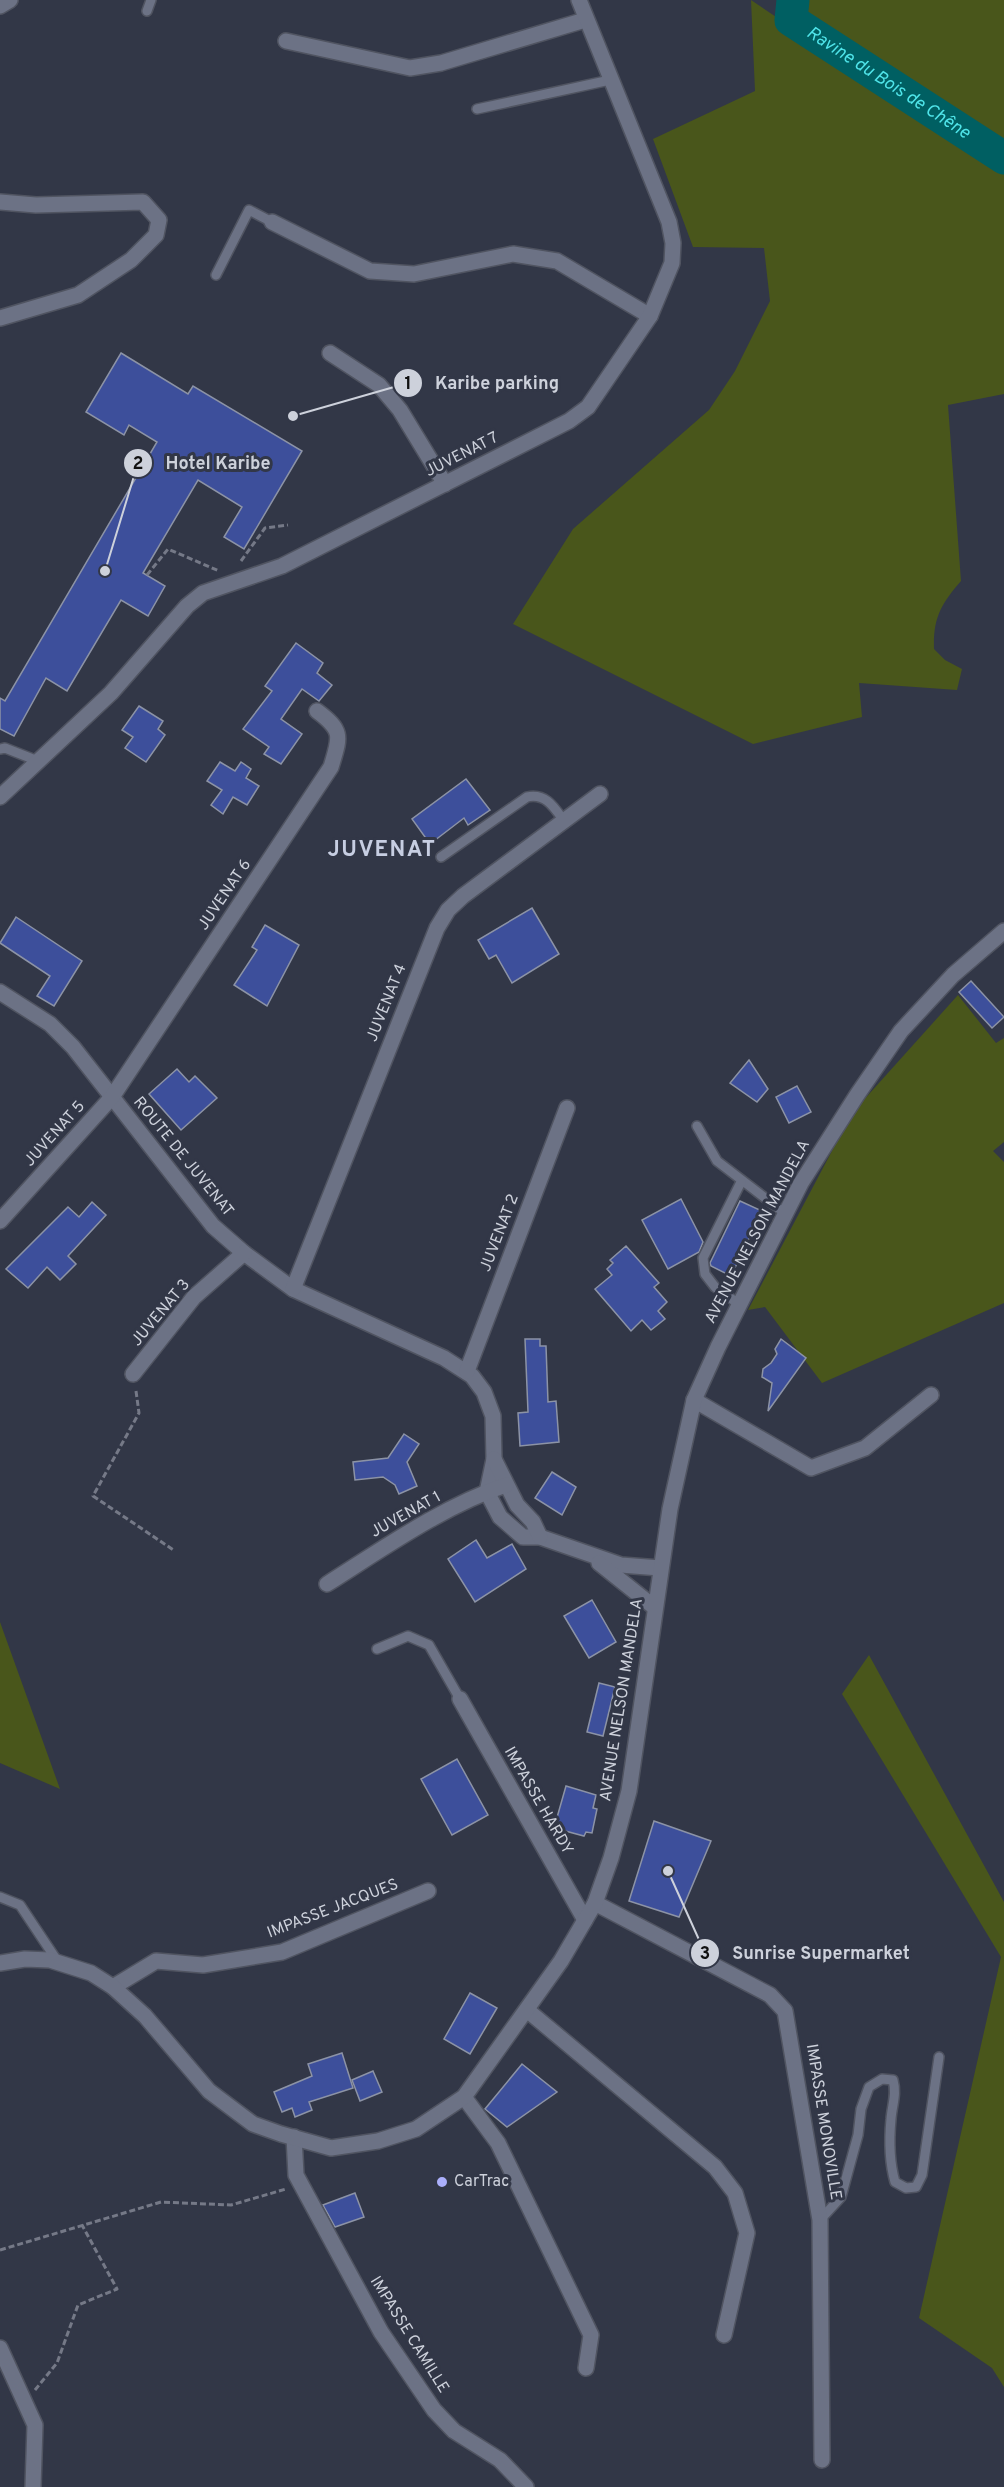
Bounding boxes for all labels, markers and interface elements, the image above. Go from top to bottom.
water label: Ravine du Bois de Chêne [802,21,975,145]
callout: Karibe parking [393,365,571,401]
text: 1 [404,373,412,396]
text: Karibe parking [435,373,559,396]
street label: JUVENAT 7 [422,428,502,482]
callout: Hotel Karibe [123,445,282,481]
text: 2 [132,453,144,476]
text: Hotel Karibe [165,453,271,476]
district label: JUVENAT [328,837,436,864]
street label: JUVENAT 6 [194,856,256,934]
street label: JUVENAT 4 [362,961,412,1045]
street label: ROUTE DE JUVENAT [128,1093,238,1221]
street label: JUVENAT 5 [20,1097,90,1171]
street label: AVENUE NELSON MANDELA [701,1137,815,1327]
street label: JUVENAT 2 [476,1191,524,1275]
street label: JUVENAT 3 [127,1275,195,1351]
street label: JUVENAT 1 [367,1487,445,1543]
street label: AVENUE NELSON MANDELA [596,1597,648,1803]
street label: IMPASSE HARDY [499,1744,577,1858]
street label: IMPASSE JACQUES [265,1875,401,1943]
callout: Sunrise Supermarket [690,1935,921,1971]
text: 3 [700,1943,710,1966]
text: Sunrise Supermarket [732,1943,910,1966]
street label: IMPASSE MONOVILLE [801,2043,845,2201]
place label: CarTrac [454,2172,509,2192]
marker: CarTrac [435,2175,449,2189]
street label: IMPASSE CAMILLE [365,2273,453,2397]

